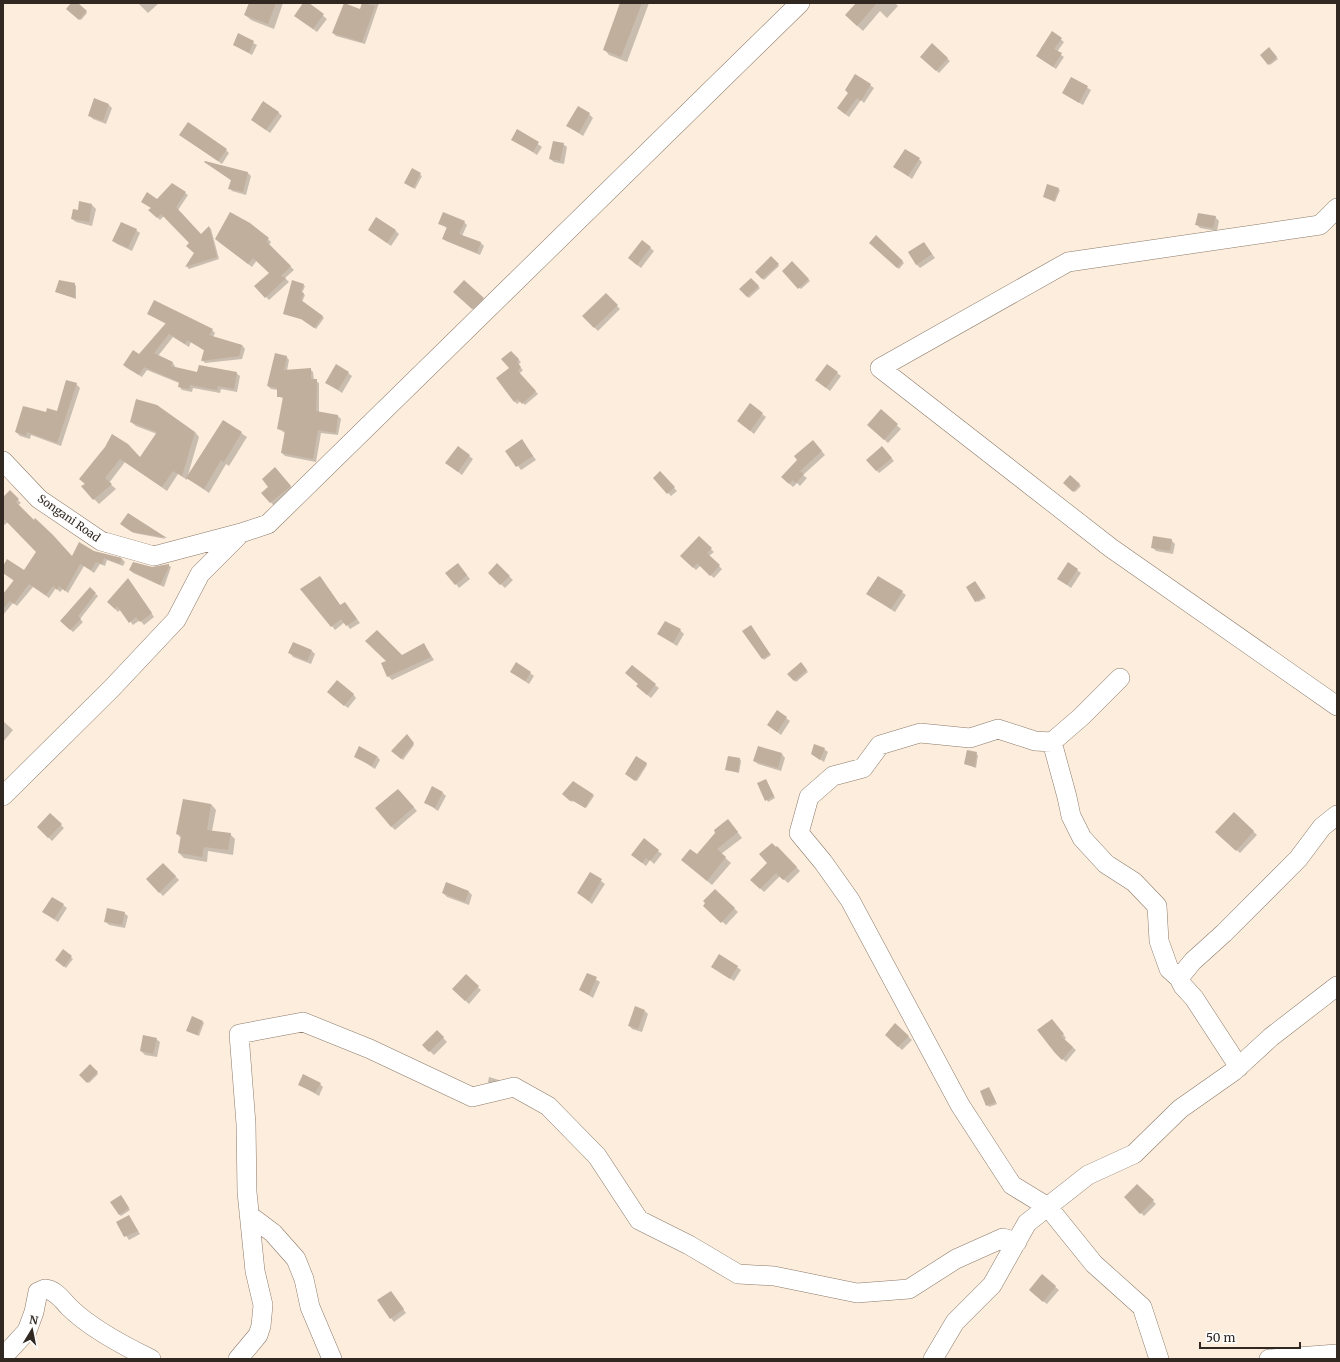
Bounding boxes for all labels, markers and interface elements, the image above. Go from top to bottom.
street label: Songani Road [35,491,103,545]
north arrow [12,1310,52,1350]
text: N [28,1313,40,1328]
scale bar [1200,1324,1300,1350]
text: 50 m [1206,1330,1235,1345]

